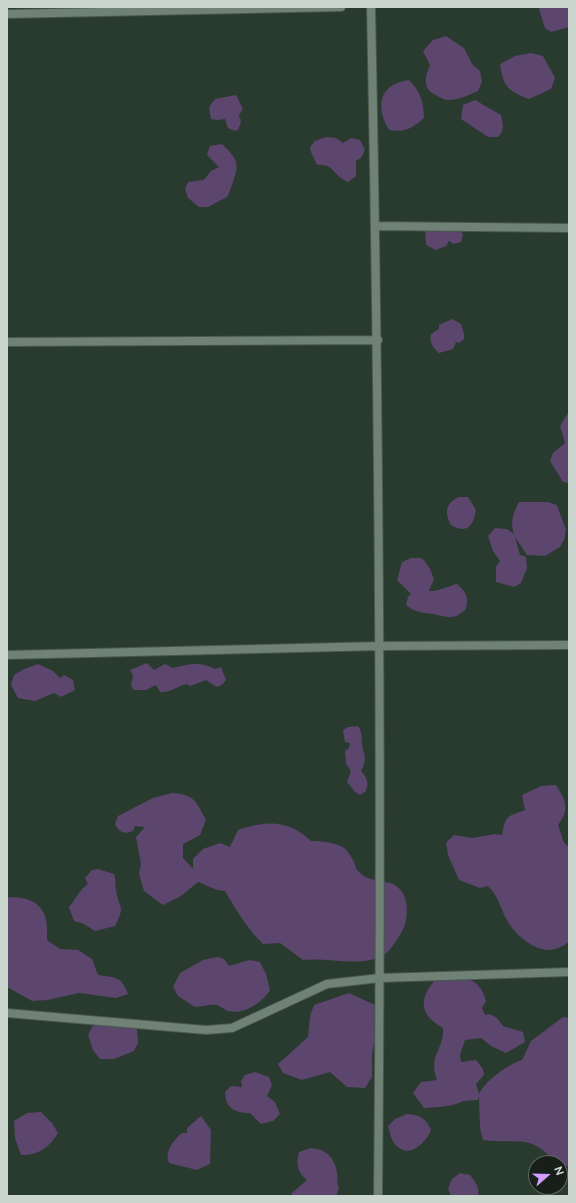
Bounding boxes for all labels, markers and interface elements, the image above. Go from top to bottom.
north arrow [528,1155,568,1195]
text: N [551,1165,566,1177]

